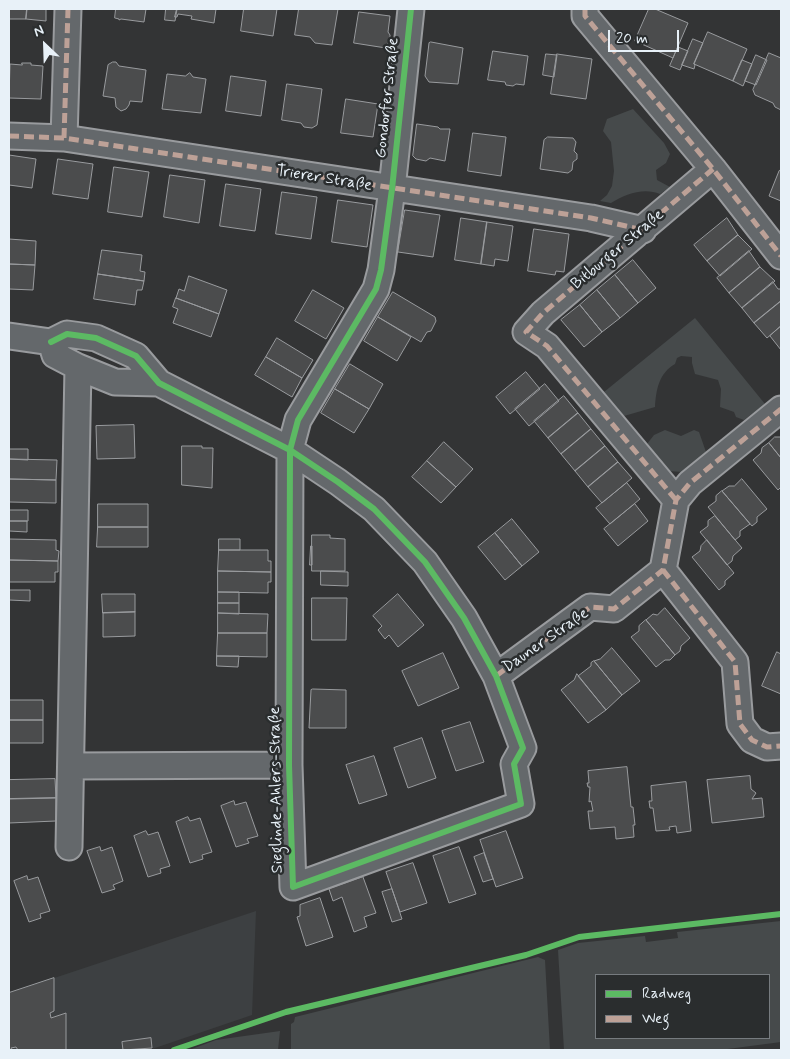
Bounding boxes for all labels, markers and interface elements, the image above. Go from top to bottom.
north arrow [20,20,70,70]
scale bar [610,20,681,52]
text: N [31,21,47,41]
text: 20 m [616,29,648,49]
street label: Gondorfer Straße [372,37,404,159]
street label: Trierer Straße [275,162,373,196]
street label: Bitburger Straße [568,206,668,294]
street label: Dauner Straße [499,604,593,678]
street label: Sieglinde-Ahlers-Straße [266,707,288,873]
legend [595,974,770,1039]
text: Radweg [642,984,691,1004]
text: Weg [642,1009,669,1029]

